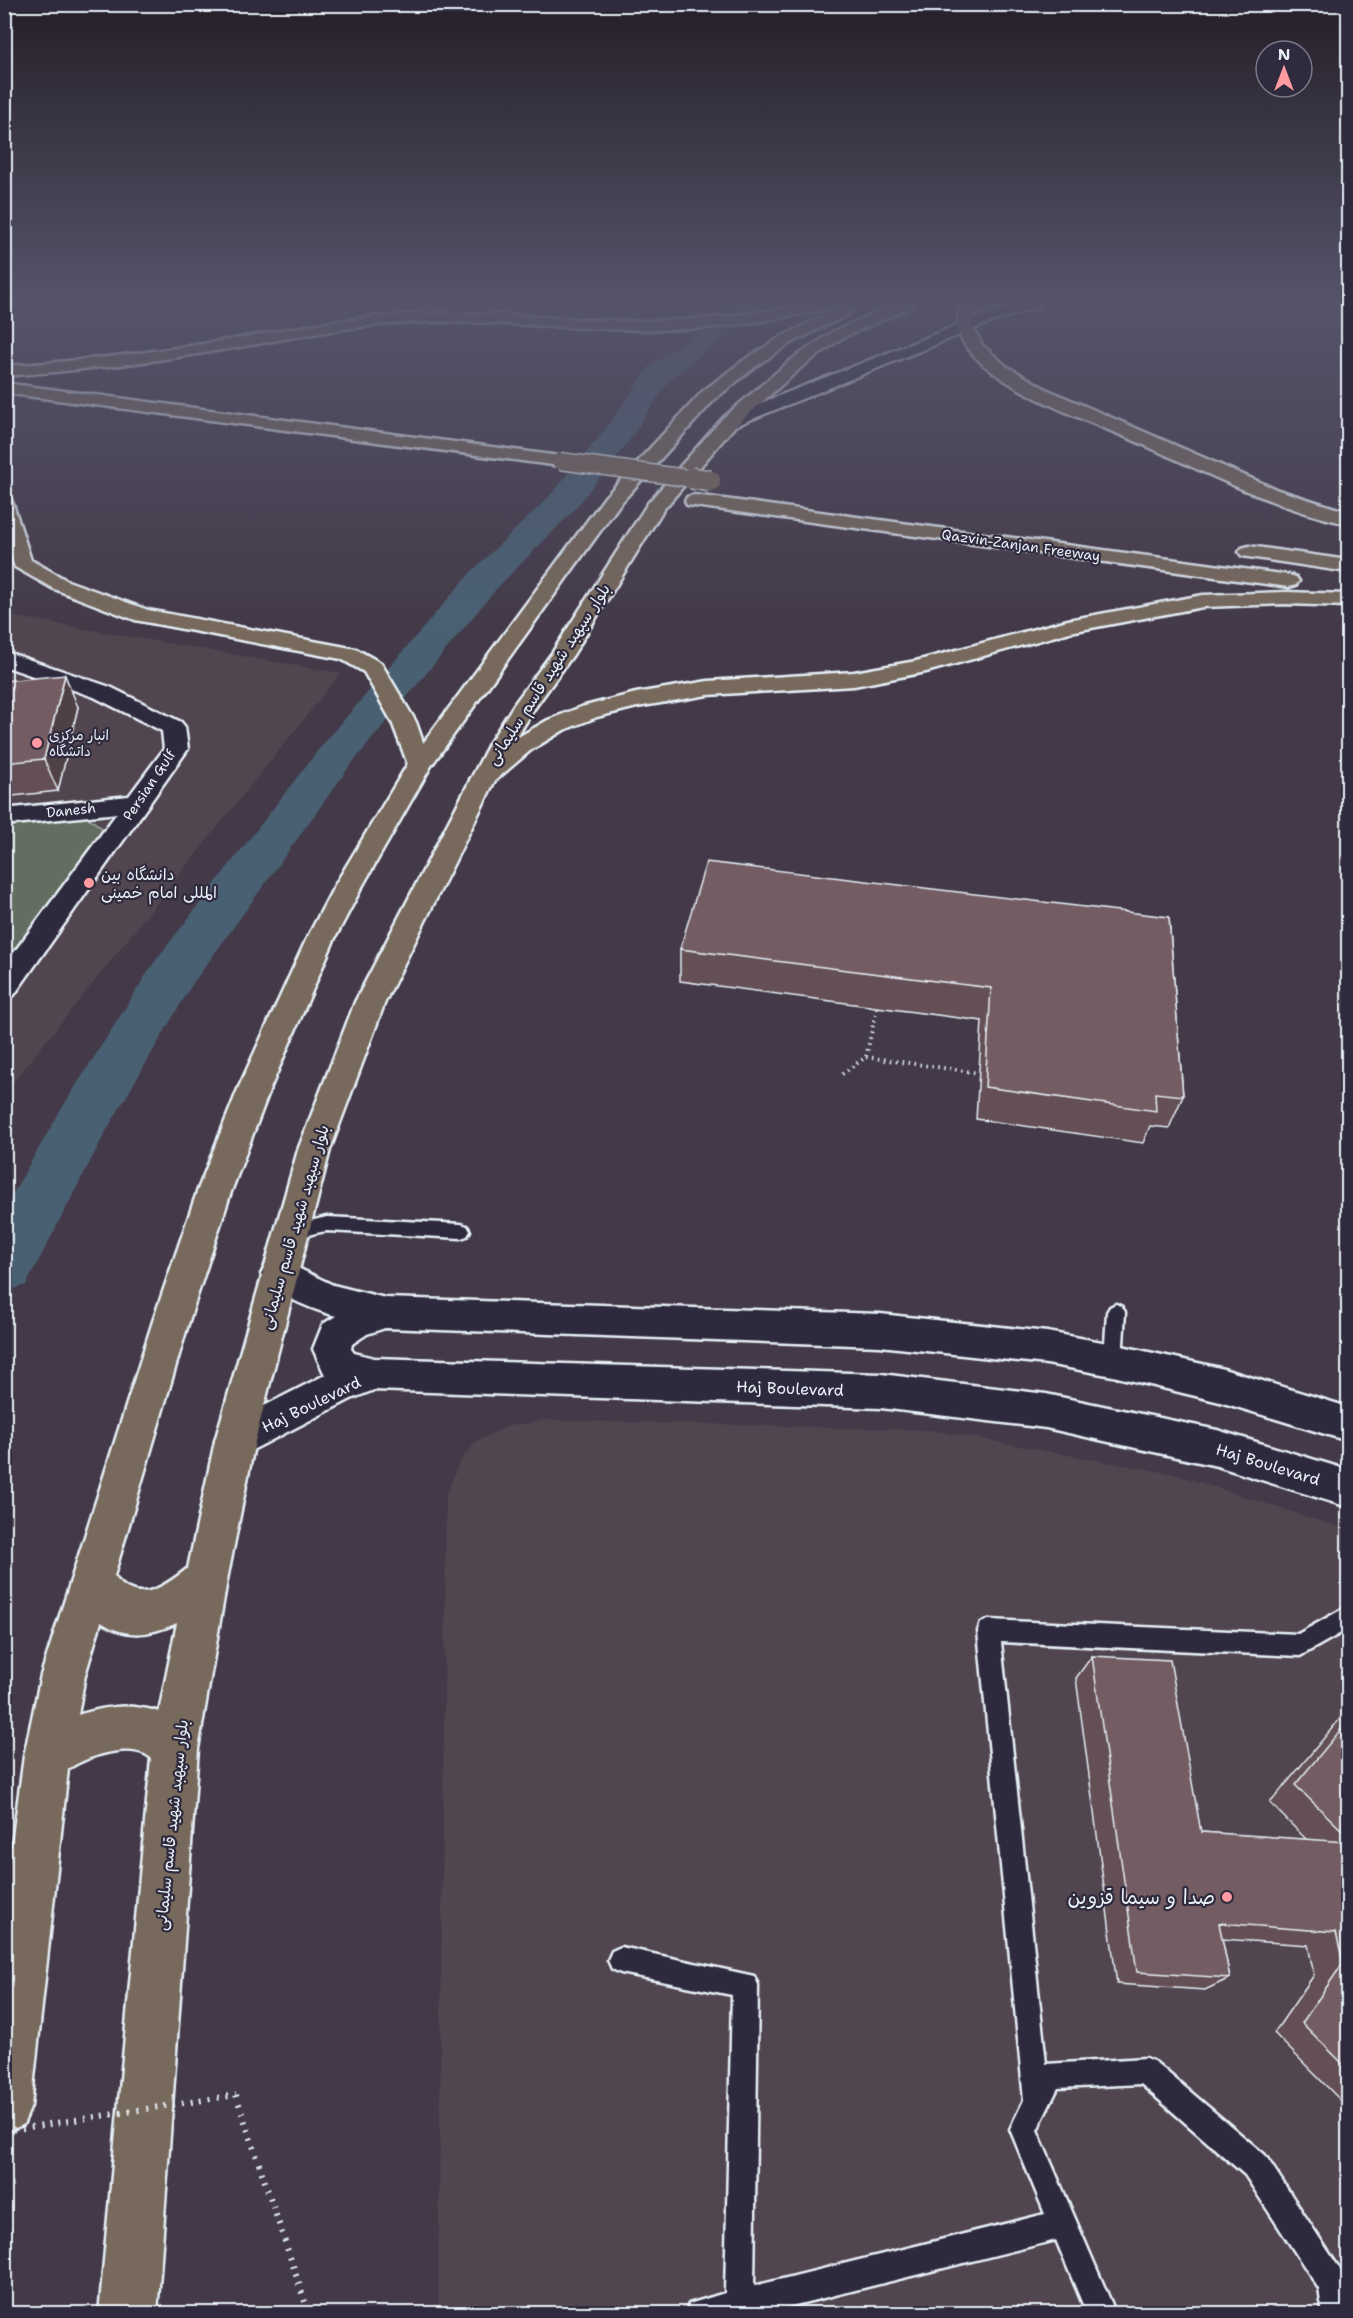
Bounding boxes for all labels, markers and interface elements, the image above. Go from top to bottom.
north arrow [1254,39,1314,99]
text: N [1278,44,1290,65]
street label: Qazvin-Zanjan Freeway [941,525,1101,565]
street label: بلوار سپهبد شهید قاسم سلیمانی [482,580,617,770]
place label: انبار مرکزی داتشگاه [49,726,109,760]
marker: انبار مرکزی داتشگاه [30,736,44,750]
street label: Persian Gulf [119,745,180,824]
street label: Danesh [45,798,97,822]
place label: دانشگاه بین المللی امام خمینی [101,864,217,905]
marker: دانشگاه بین المللی امام خمینی [82,876,96,890]
street label: بلوار سپهبد شهید قاسم سلیمانی [255,1122,336,1333]
street label: Haj Boulevard [258,1371,364,1438]
street label: Haj Boulevard [736,1376,844,1401]
street label: Haj Boulevard [1213,1439,1323,1490]
street label: بلوار سپهبد شهید قاسم سلیمانی [150,1719,195,1932]
place label: صدا و سیما قزوین [1068,1884,1215,1910]
marker: صدا و سیما قزوین [1220,1890,1234,1904]

